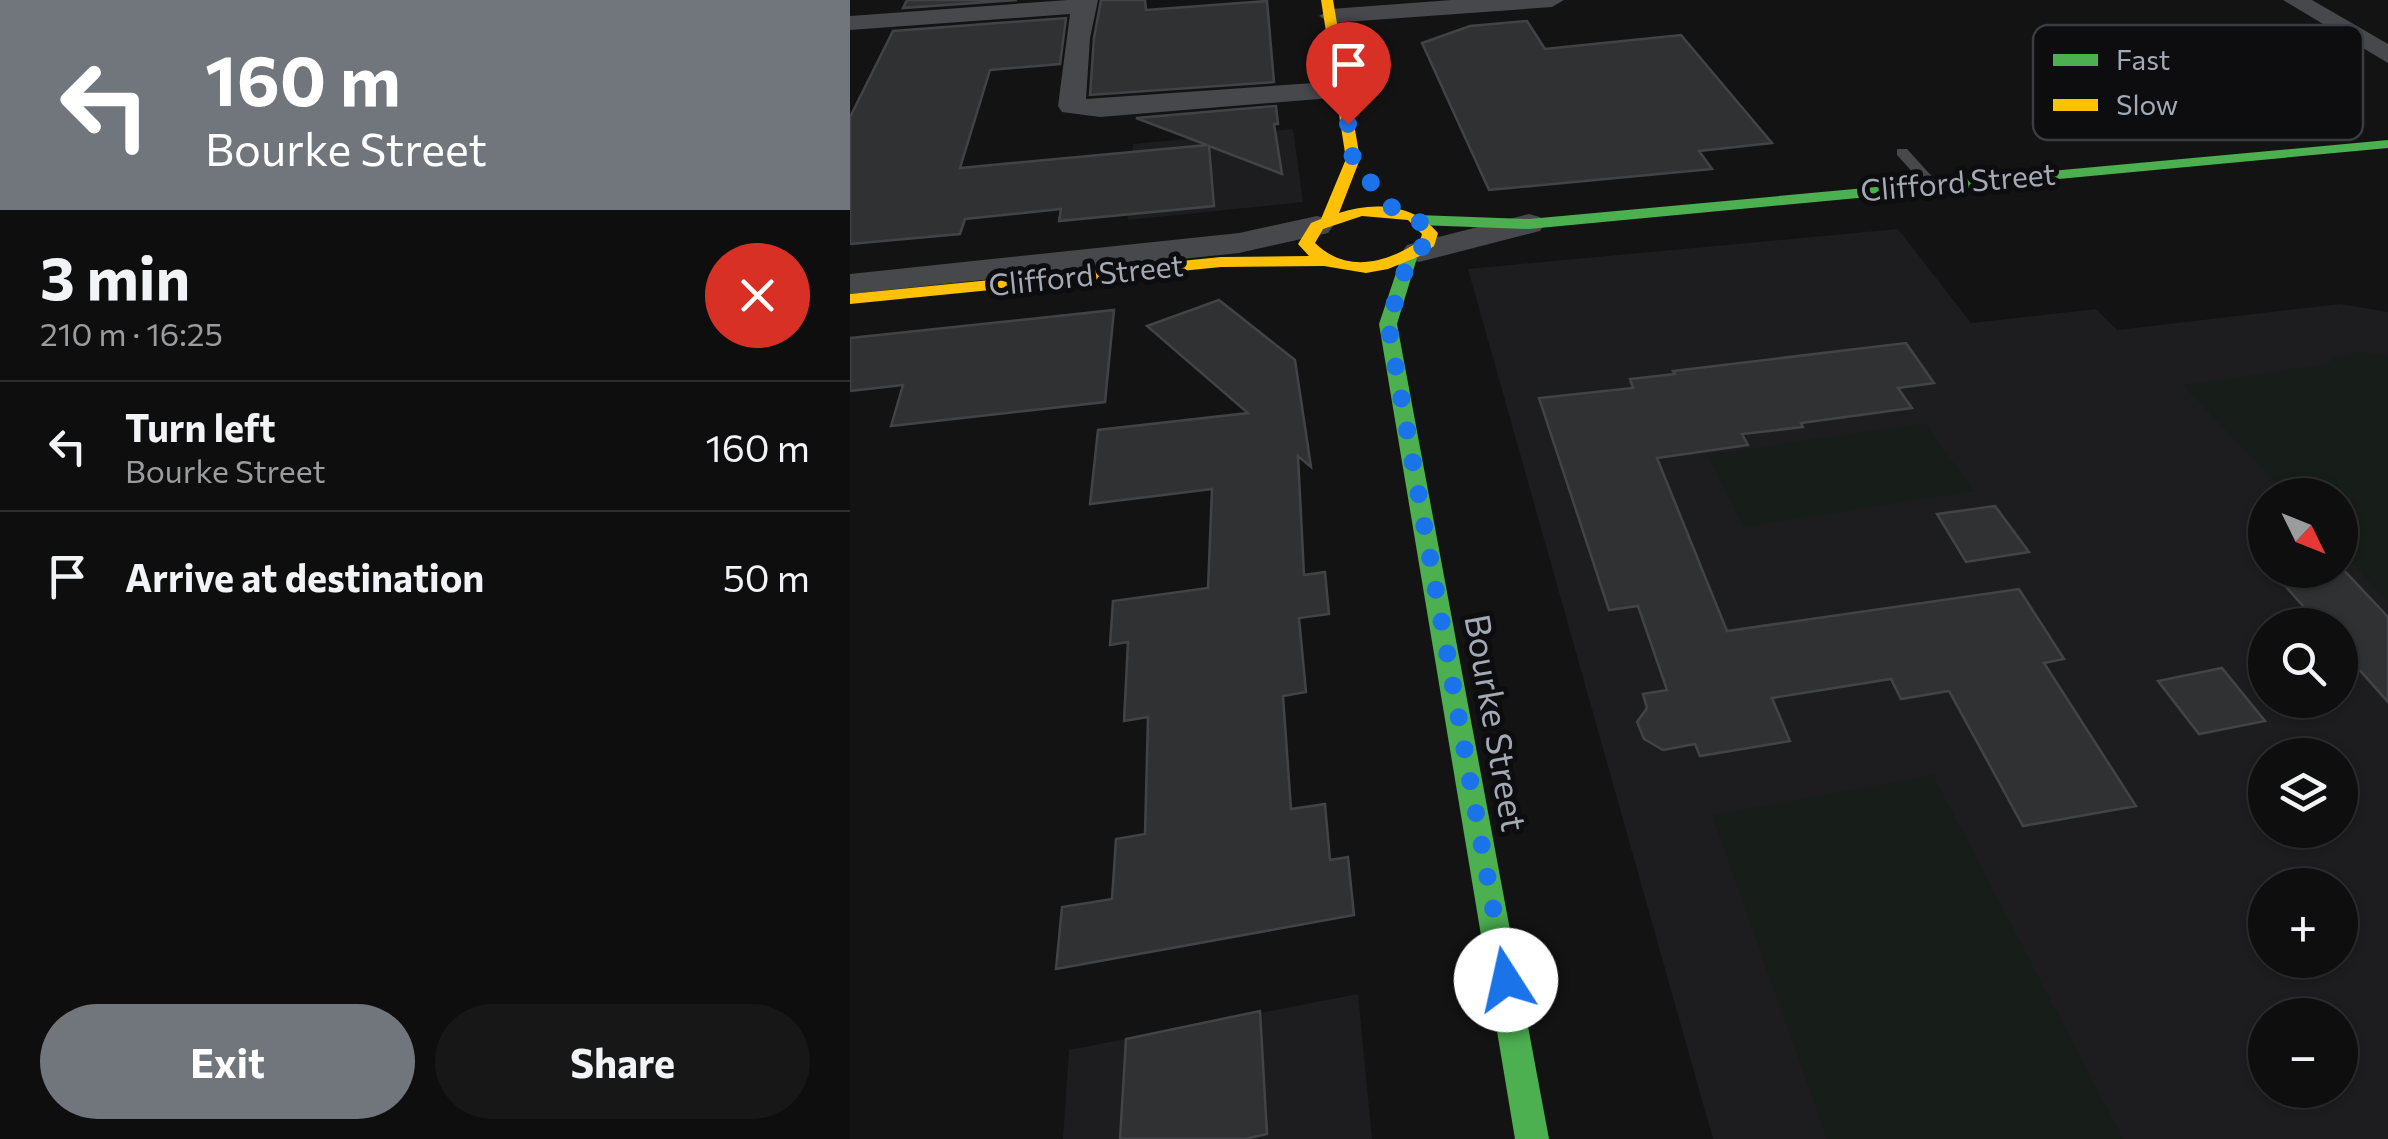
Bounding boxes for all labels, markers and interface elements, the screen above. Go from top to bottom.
pin [1306,22,1391,125]
legend [2033,25,2363,140]
text: 160 m [205,35,401,120]
icon: arrive [1321,37,1376,92]
icon: left [40,40,170,170]
text: Fast [2116,42,2170,76]
text: Slow [2116,87,2178,121]
text: Bourke Street [205,120,487,175]
street label: Clifford Street [1859,154,2057,207]
text: 3 min [40,239,190,312]
button: close [705,243,810,348]
street label: Clifford Street [987,245,1185,302]
text: 210 m · 16:25 [40,313,223,353]
text: Turn left [125,403,276,450]
icon: left [40,419,95,474]
text: 160 m [705,423,810,470]
text: Bourke Street [125,450,326,490]
north arrow [2248,478,2358,588]
map controls [2248,478,2358,1108]
icon: arrive [40,549,95,604]
text: Arrive at destination [125,553,484,600]
text: 50 m [723,553,810,600]
button: search [2248,608,2358,718]
street label: Bourke Street [1457,611,1538,834]
button: layers [2248,738,2358,848]
button: + [2248,868,2358,978]
position arrow [1454,928,1558,1032]
button: − [2248,998,2358,1108]
button: Exit [40,1004,415,1119]
button: Share [435,1004,810,1119]

